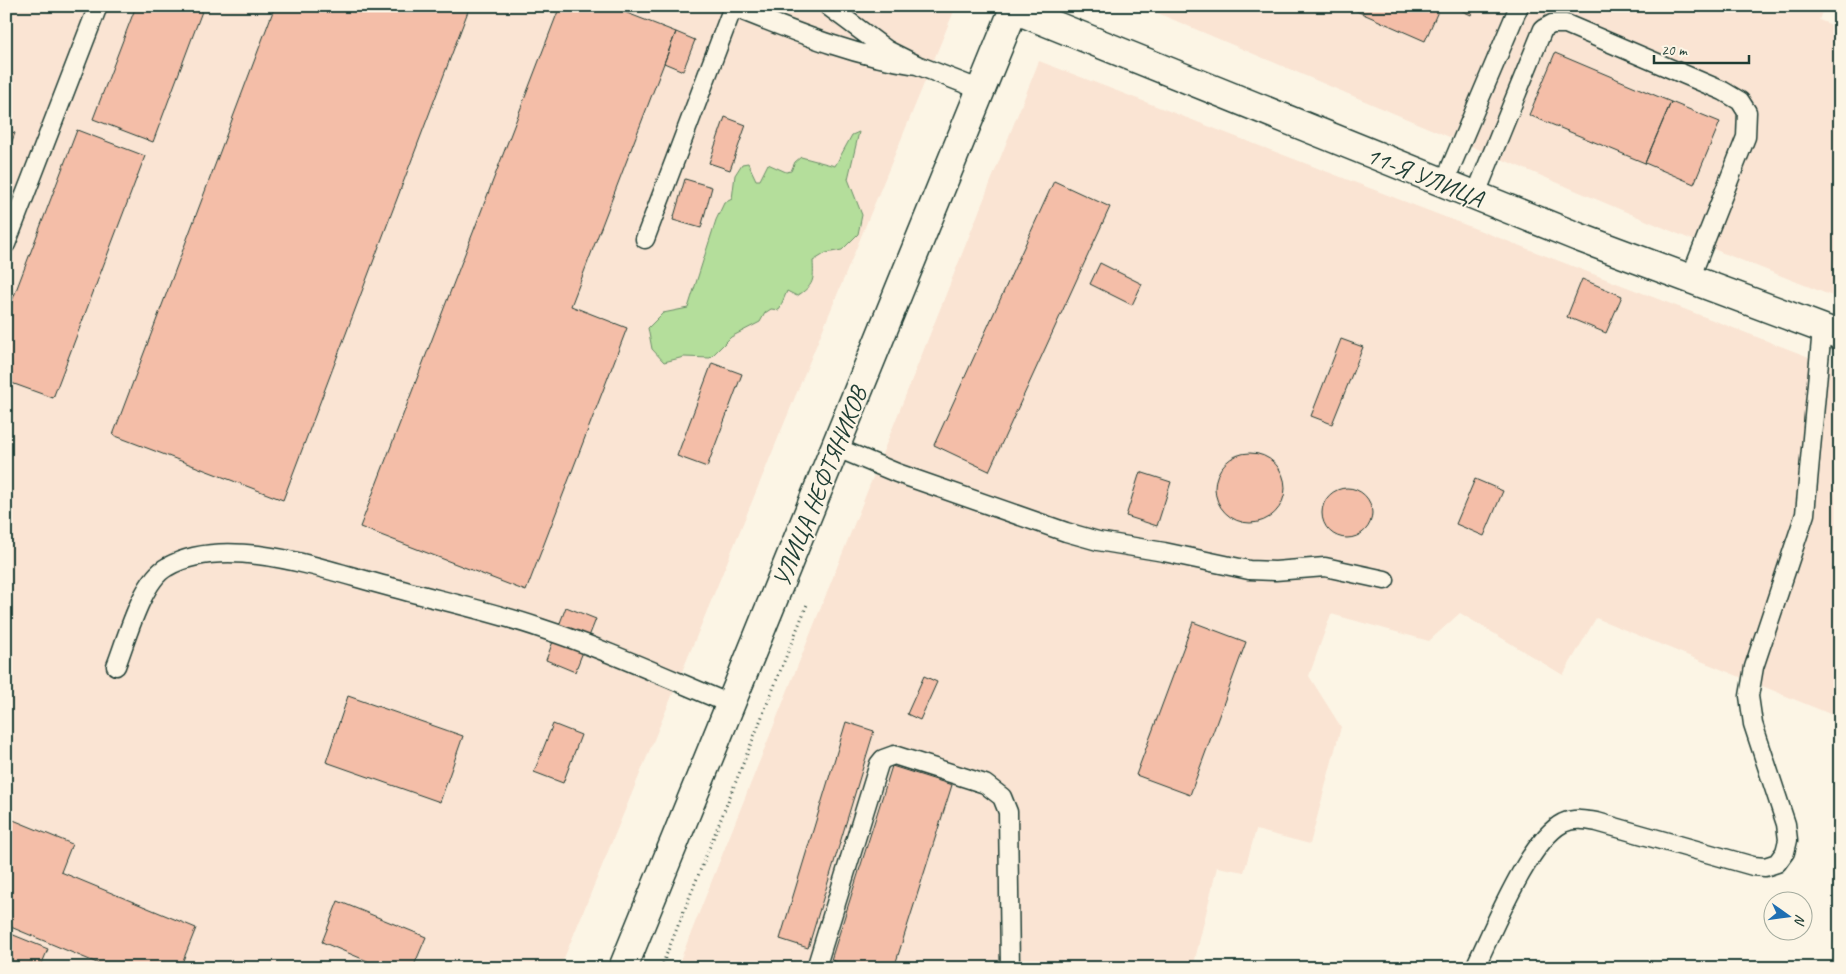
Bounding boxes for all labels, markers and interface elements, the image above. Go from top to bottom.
scale bar [1654,32,1748,64]
text: 20 m [1661,41,1688,60]
street label: 11-Я УЛИЦА [1361,139,1489,215]
street label: УЛИЦА НЕФТЯНИКОВ [765,380,876,592]
north arrow [1764,892,1814,942]
text: N [1790,913,1809,928]

